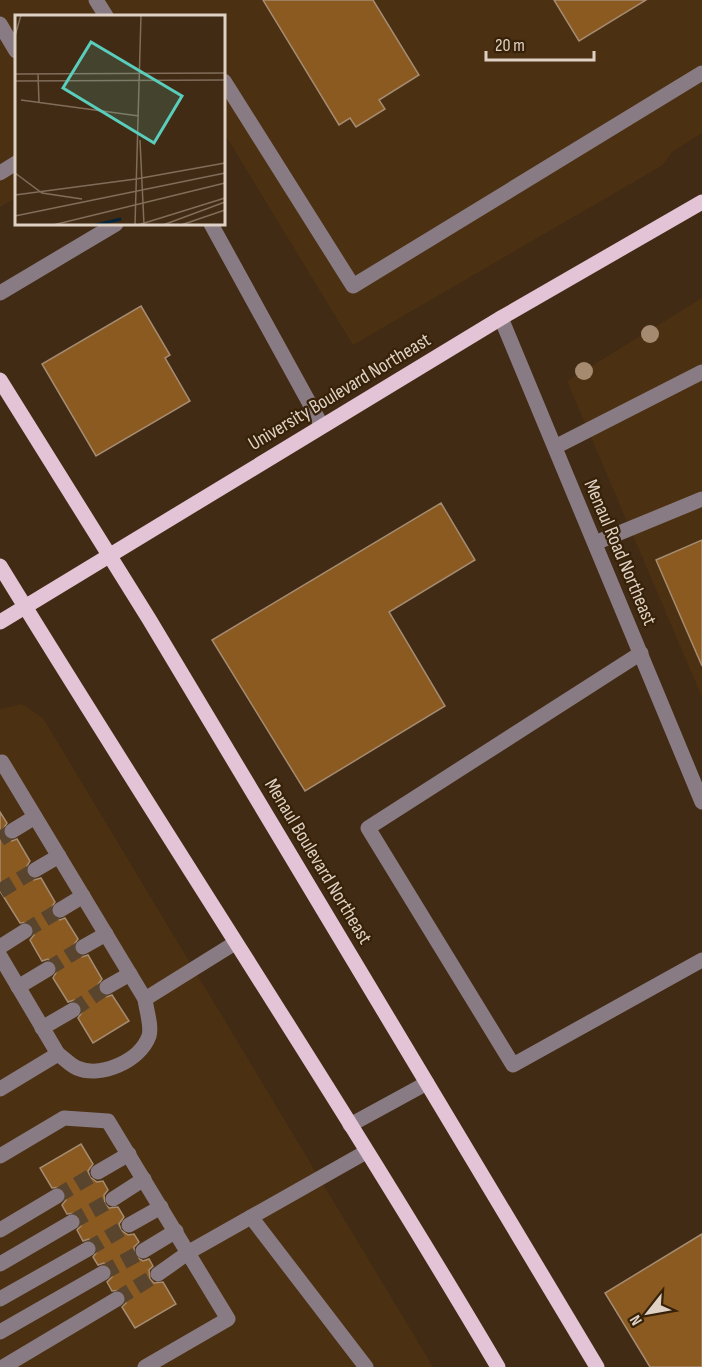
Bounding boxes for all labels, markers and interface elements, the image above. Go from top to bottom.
inset map [15,15,225,225]
scale bar [486,24,594,62]
text: 20 m [495,35,525,56]
street label: University Boulevard Northeast [244,328,435,456]
street label: Menaul Road Northeast [579,476,662,629]
street label: Menaul Boulevard Northeast [259,774,377,949]
north arrow [618,1283,678,1343]
text: N [626,1311,647,1329]

